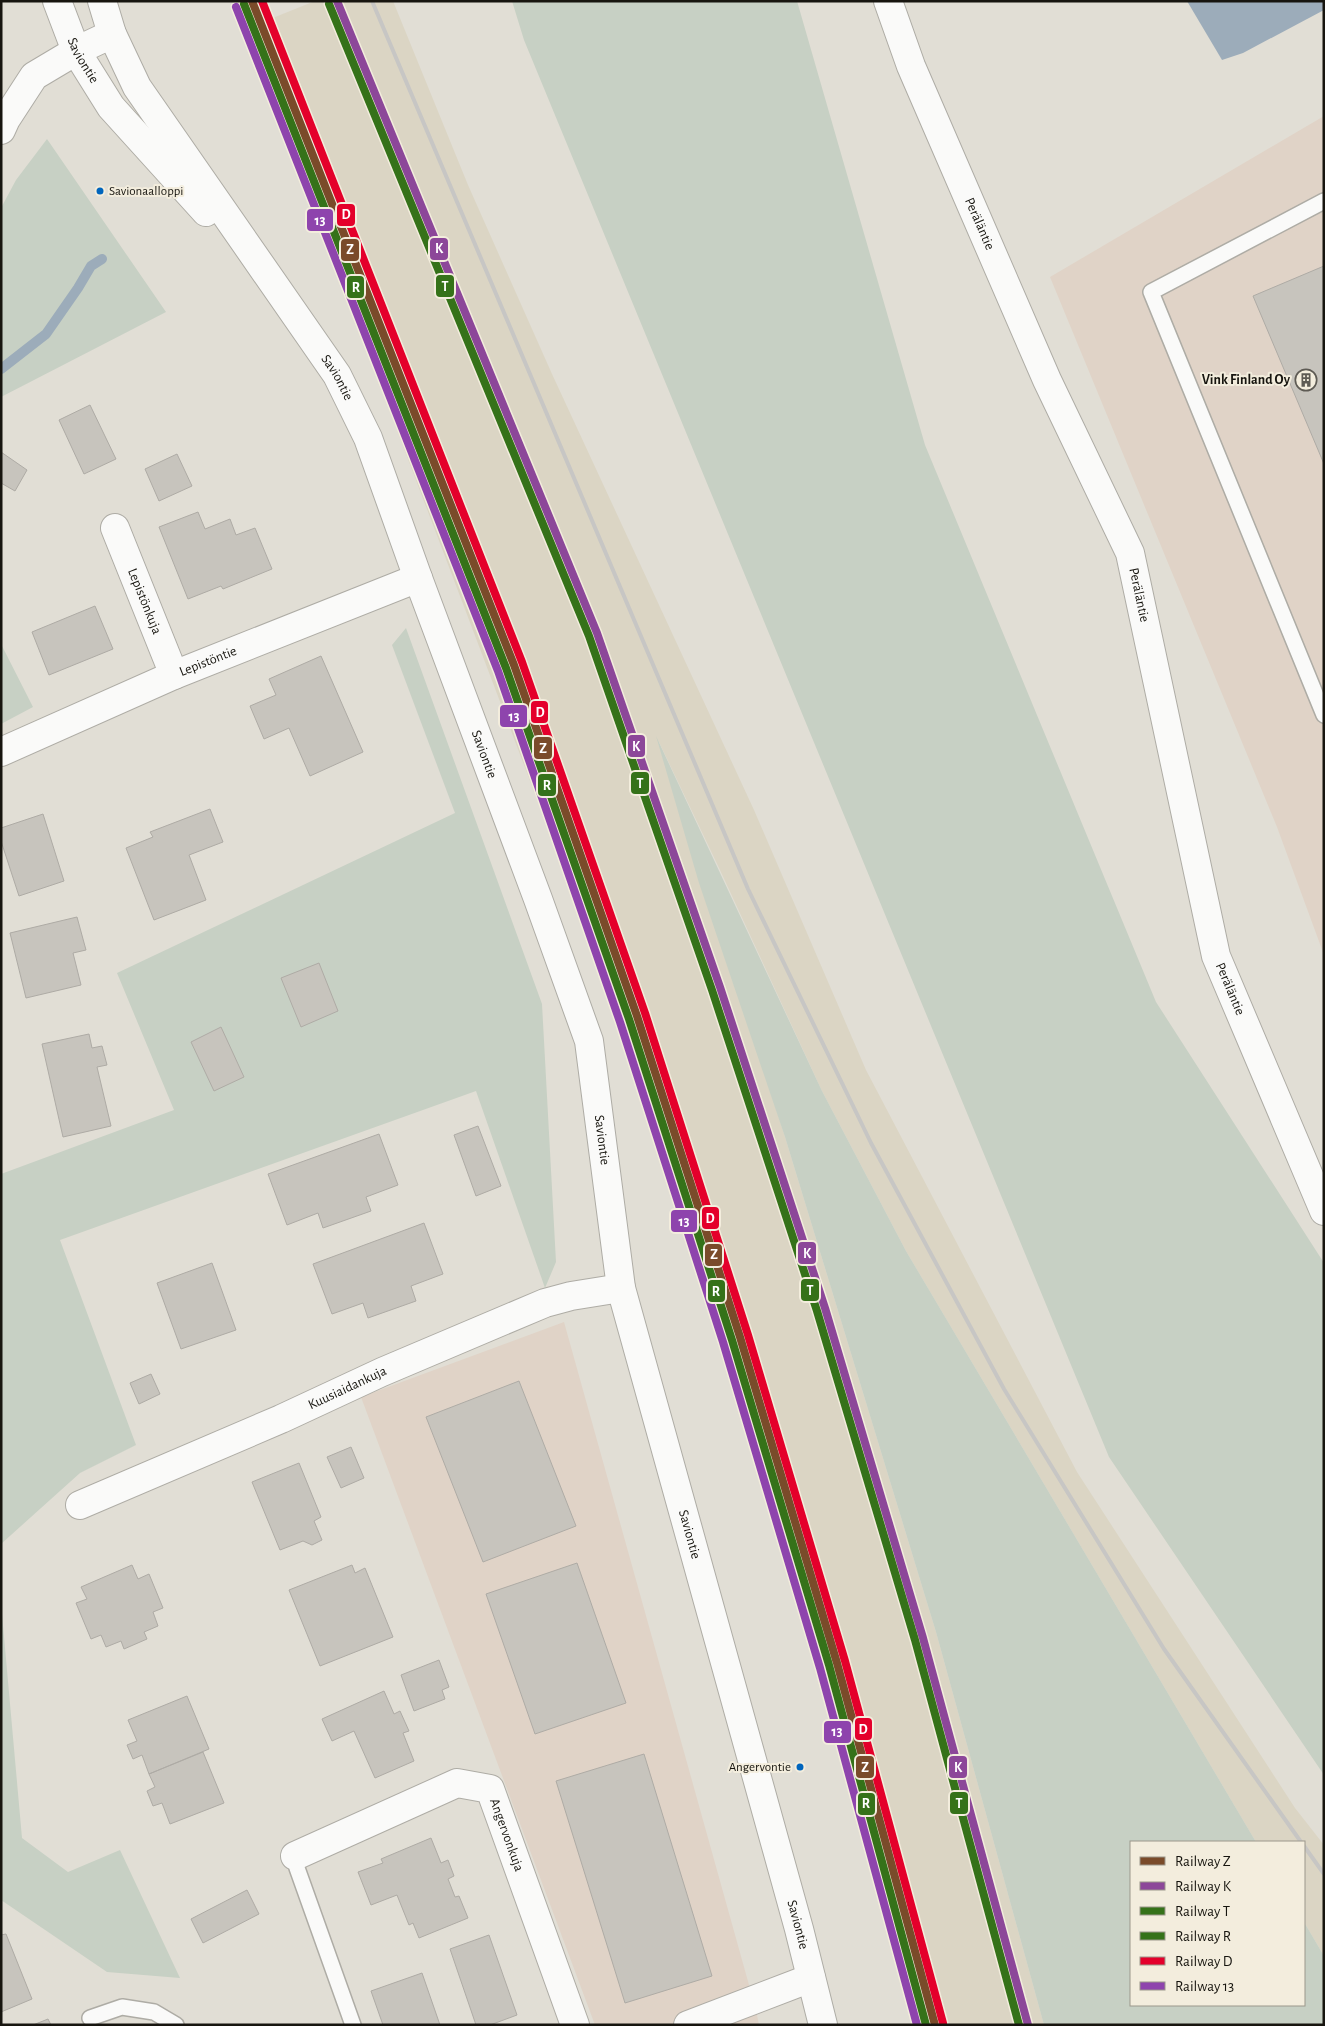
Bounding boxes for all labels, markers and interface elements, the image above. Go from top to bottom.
street label: Saviontie [65,36,101,86]
place label: Savionaalloppi [109,185,184,198]
marker: Savionaalloppi [95,186,105,196]
street label: Peräläntie [962,196,997,252]
line badge: D [336,203,356,227]
line badge: 13 [306,208,334,232]
text: D [341,208,351,222]
text: 13 [314,214,326,228]
line badge: K [429,237,449,261]
line badge: Z [340,238,360,262]
text: K [435,242,444,256]
text: Z [346,243,354,257]
line badge: T [435,274,455,298]
line badge: R [346,275,365,299]
text: T [441,280,449,294]
text: R [352,281,360,295]
street label: Saviontie [318,352,355,403]
building icon: Vink Finland Oy [1294,368,1318,392]
place label: Vink Finland Oy [1202,373,1291,387]
street label: Lepistönkuja [125,566,164,637]
street label: Peräläntie [1126,566,1152,624]
street label: Lepistöntie [177,644,239,679]
line badge: D [530,700,549,724]
line badge: 13 [499,704,528,728]
text: D [535,706,545,720]
text: 13 [508,710,520,724]
street label: Saviontie [469,728,499,780]
line badge: K [627,734,646,758]
line badge: Z [533,736,553,760]
text: K [632,740,641,754]
text: Z [539,742,547,756]
line badge: T [630,771,650,795]
line badge: R [537,773,557,797]
text: T [636,777,644,791]
text: R [543,779,551,793]
street label: Peräläntie [1213,961,1247,1017]
street label: Saviontie [592,1114,612,1166]
line badge: D [701,1206,720,1230]
line badge: 13 [670,1209,698,1233]
text: D [705,1212,715,1226]
text: 13 [678,1215,690,1229]
line badge: K [797,1241,817,1265]
line badge: Z [704,1243,723,1267]
text: K [803,1247,812,1261]
text: Z [710,1248,718,1262]
line badge: T [800,1278,820,1302]
line badge: R [707,1279,726,1303]
text: T [806,1284,814,1298]
text: R [712,1285,720,1299]
street label: Kuusiaidankuja [306,1364,389,1412]
street label: Saviontie [676,1508,703,1561]
line badge: D [854,1717,873,1741]
line badge: 13 [823,1720,852,1744]
text: D [858,1723,868,1737]
text: 13 [831,1725,843,1739]
line badge: Z [855,1755,875,1779]
line badge: K [948,1755,968,1779]
place label: Angervontie [729,1761,791,1774]
text: Z [861,1761,869,1775]
text: K [954,1761,963,1775]
marker: Angervontie [795,1762,805,1772]
line badge: T [949,1791,969,1815]
line badge: R [857,1792,876,1816]
street label: Angervonkuja [487,1796,526,1874]
text: R [862,1797,870,1811]
text: T [955,1797,963,1811]
legend [1130,1841,1305,2006]
text: Railway Z [1175,1854,1231,1869]
text: Railway K [1175,1879,1232,1894]
street label: Saviontie [784,1899,811,1951]
text: Railway T [1175,1904,1231,1919]
text: Railway R [1175,1929,1231,1944]
text: Railway D [1175,1954,1233,1969]
text: Railway 13 [1175,1979,1234,1994]

